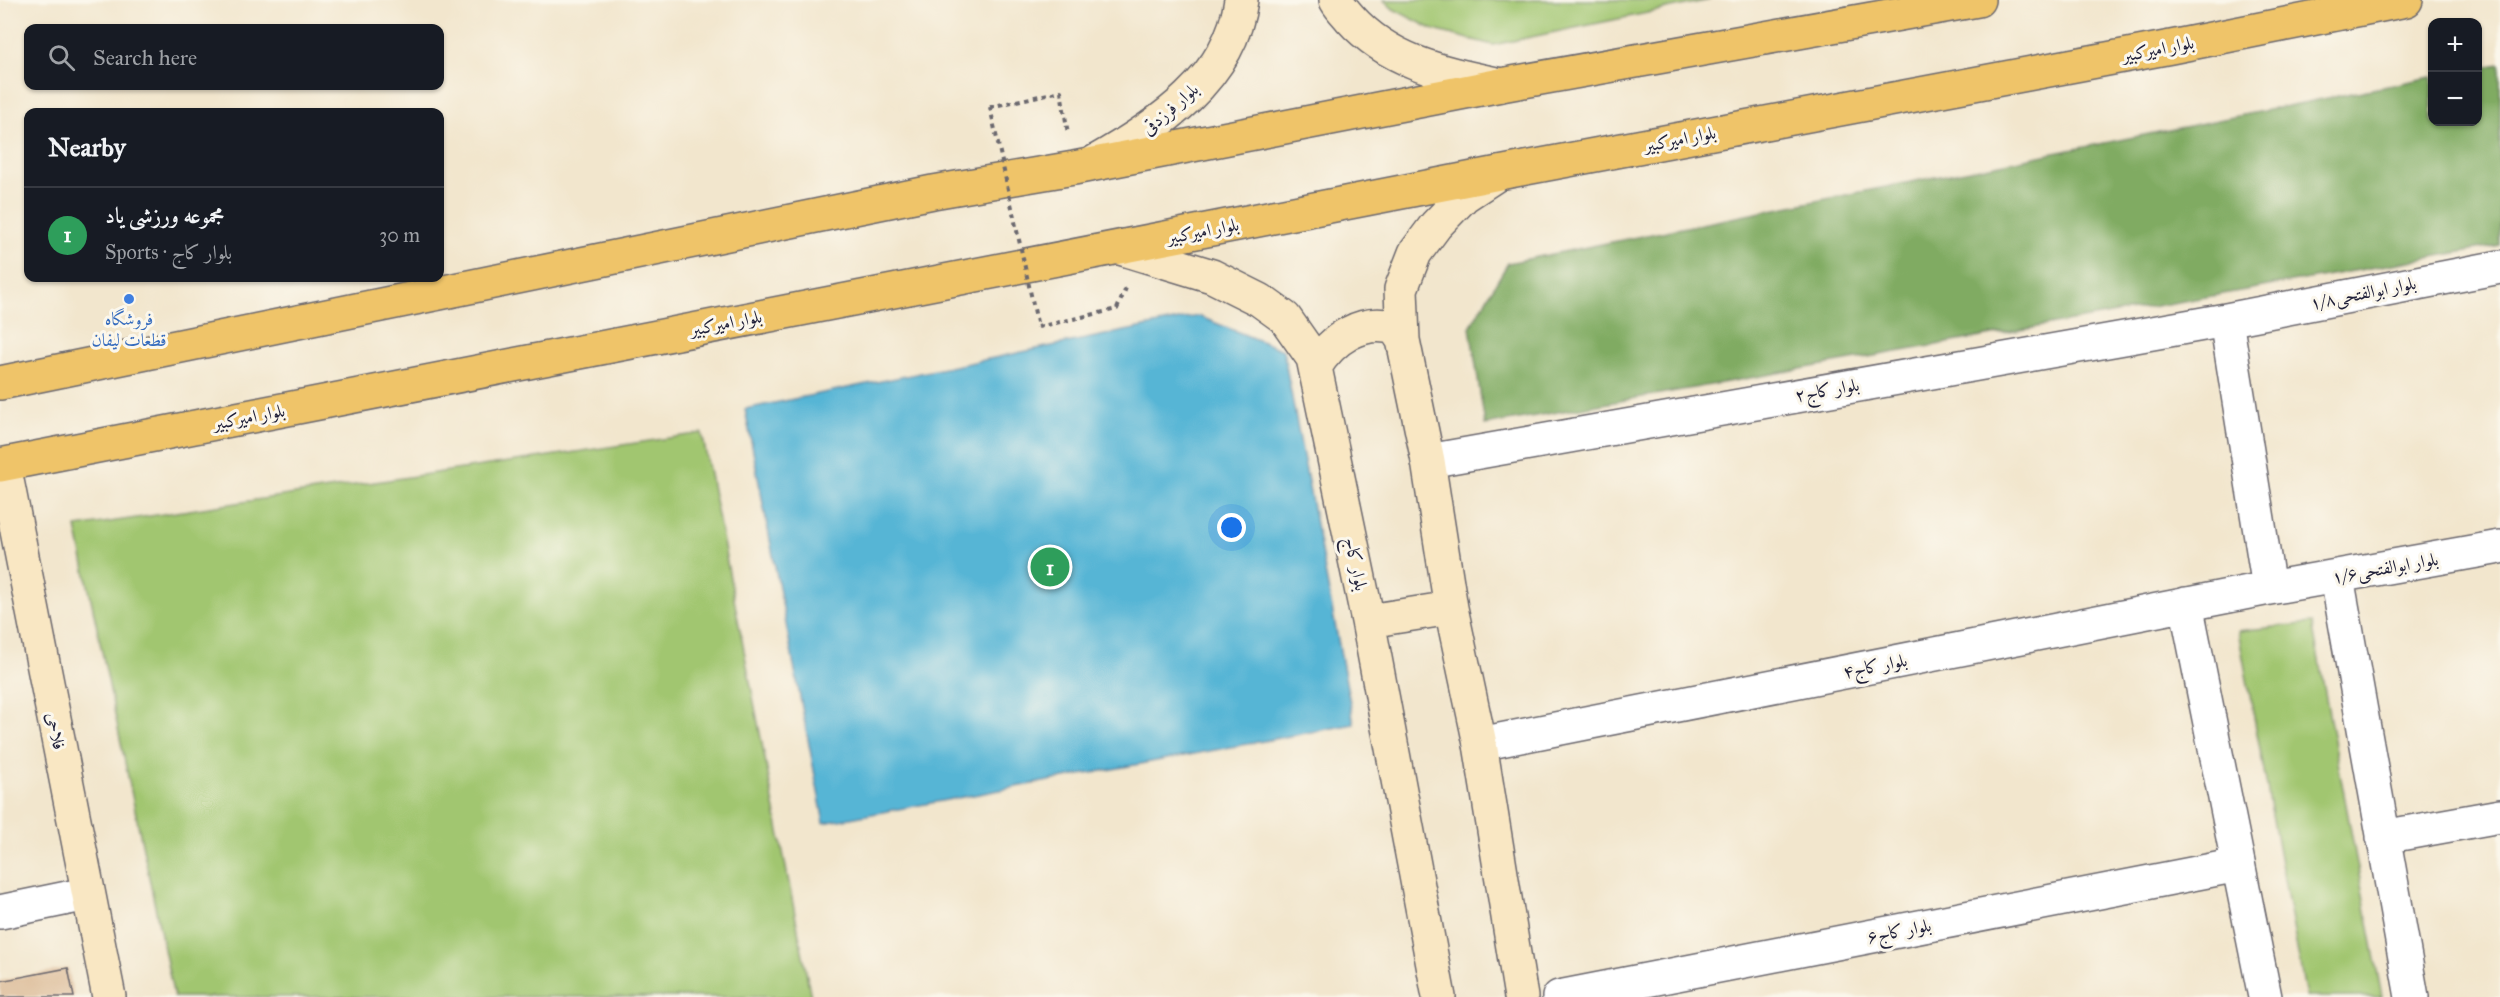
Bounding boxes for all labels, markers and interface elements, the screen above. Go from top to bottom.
map controls [2428,18,2482,126]
button: + [2428,18,2482,72]
search box [24,24,444,90]
street label: بلوار امیرکبیر [2118,31,2196,67]
icon: search [45,41,78,74]
text: Search here [93,44,197,71]
button: − [2428,72,2482,126]
street label: بلوار فرزدقی [1137,78,1204,140]
street label: بلوار امیرکبیر [1640,121,1718,157]
text: Nearby [48,131,126,163]
text: مجموعه ورزشی یاد [105,202,224,229]
street label: بلوار امیرکبیر [1163,213,1241,249]
text: 1 [64,223,71,247]
text: 30 m [379,223,420,247]
text: Sports · بلوار کاج [105,240,232,264]
street label: بلوار ابوالفتحی۱/۸ [2308,272,2418,315]
marker: فروشگاه قطعات لیفان [122,292,136,306]
street label: بلوار امیرکبیر [686,305,764,341]
place label: فروشگاه قطعات لیفان [91,307,167,351]
street label: بلوار کاج۲ [1793,374,1862,411]
street label: بلوار امیرکبیر [209,399,287,435]
your location [1217,513,1246,542]
street label: بلوار کاج [1335,535,1372,594]
pin: 1 [1030,544,1070,590]
street label: بلوار ابوالفتحی۱/۶ [2330,548,2440,589]
street label: بلوار کاج۴ [1841,649,1910,688]
street label: فلاحی [42,711,70,751]
street label: بلوار کاج۶ [1865,914,1934,953]

